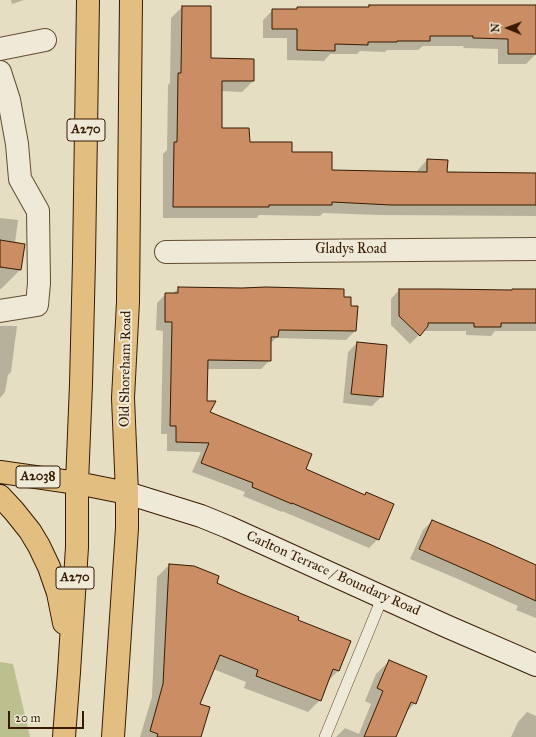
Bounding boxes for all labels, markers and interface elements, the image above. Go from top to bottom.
north arrow [488,8,528,48]
text: N [489,23,502,33]
road number: A270 [67,119,105,141]
street label: Gladys Road [315,242,387,258]
street label: Old Shoreham Road [117,311,135,427]
road number: A2038 [16,466,60,488]
street label: Carlton Terrace / Boundary Road [244,528,422,620]
road number: A270 [56,567,94,589]
scale bar [10,703,86,729]
text: 20 m [15,711,41,725]

